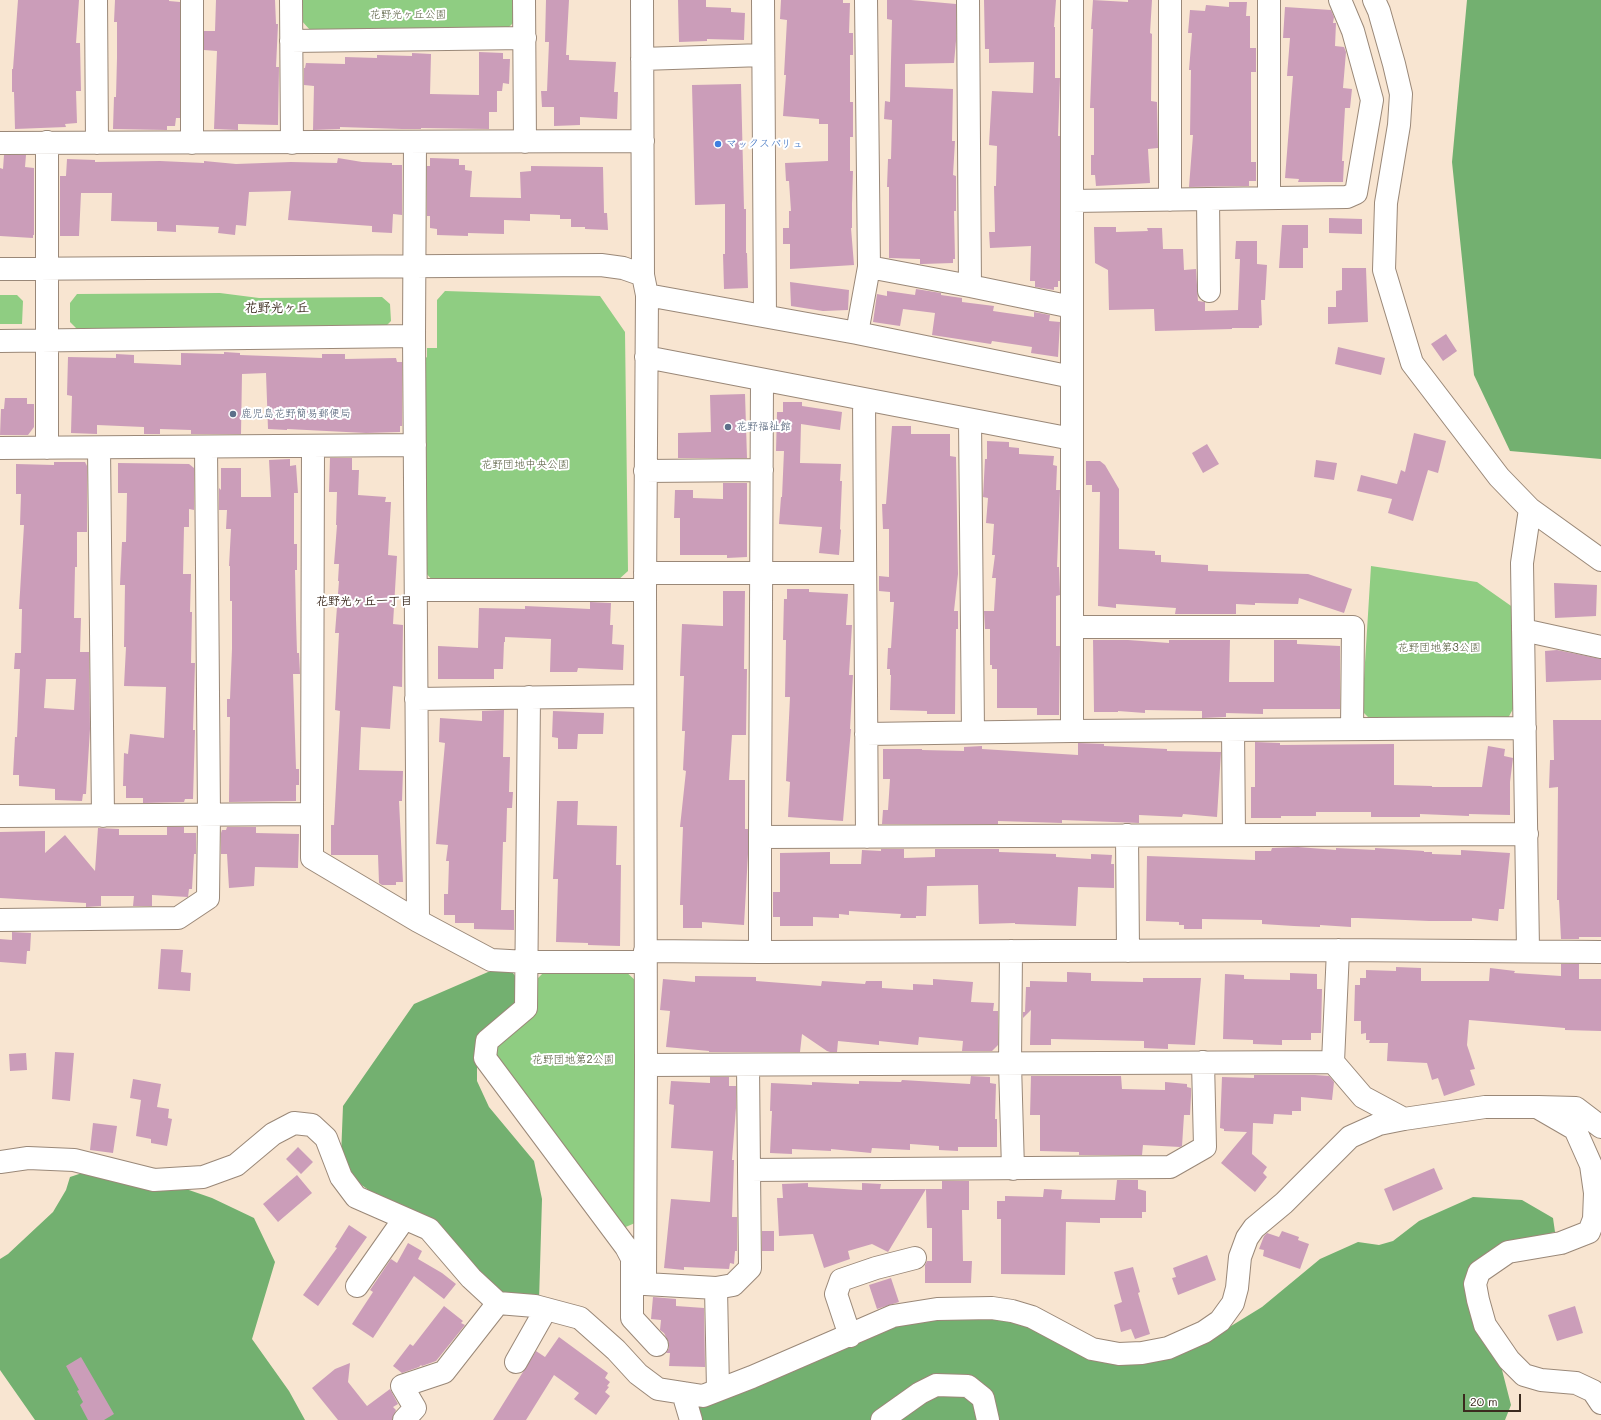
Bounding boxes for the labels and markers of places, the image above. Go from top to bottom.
place label: マックスバリュ [726,137,803,151]
marker: マックスバリュ [713,139,723,149]
place label: 鹿児島花野簡易郵便局 [241,407,351,421]
marker: 鹿児島花野簡易郵便局 [228,409,238,419]
place label: 花野福祉館 [736,420,791,434]
marker: 花野福祉館 [723,422,733,432]

